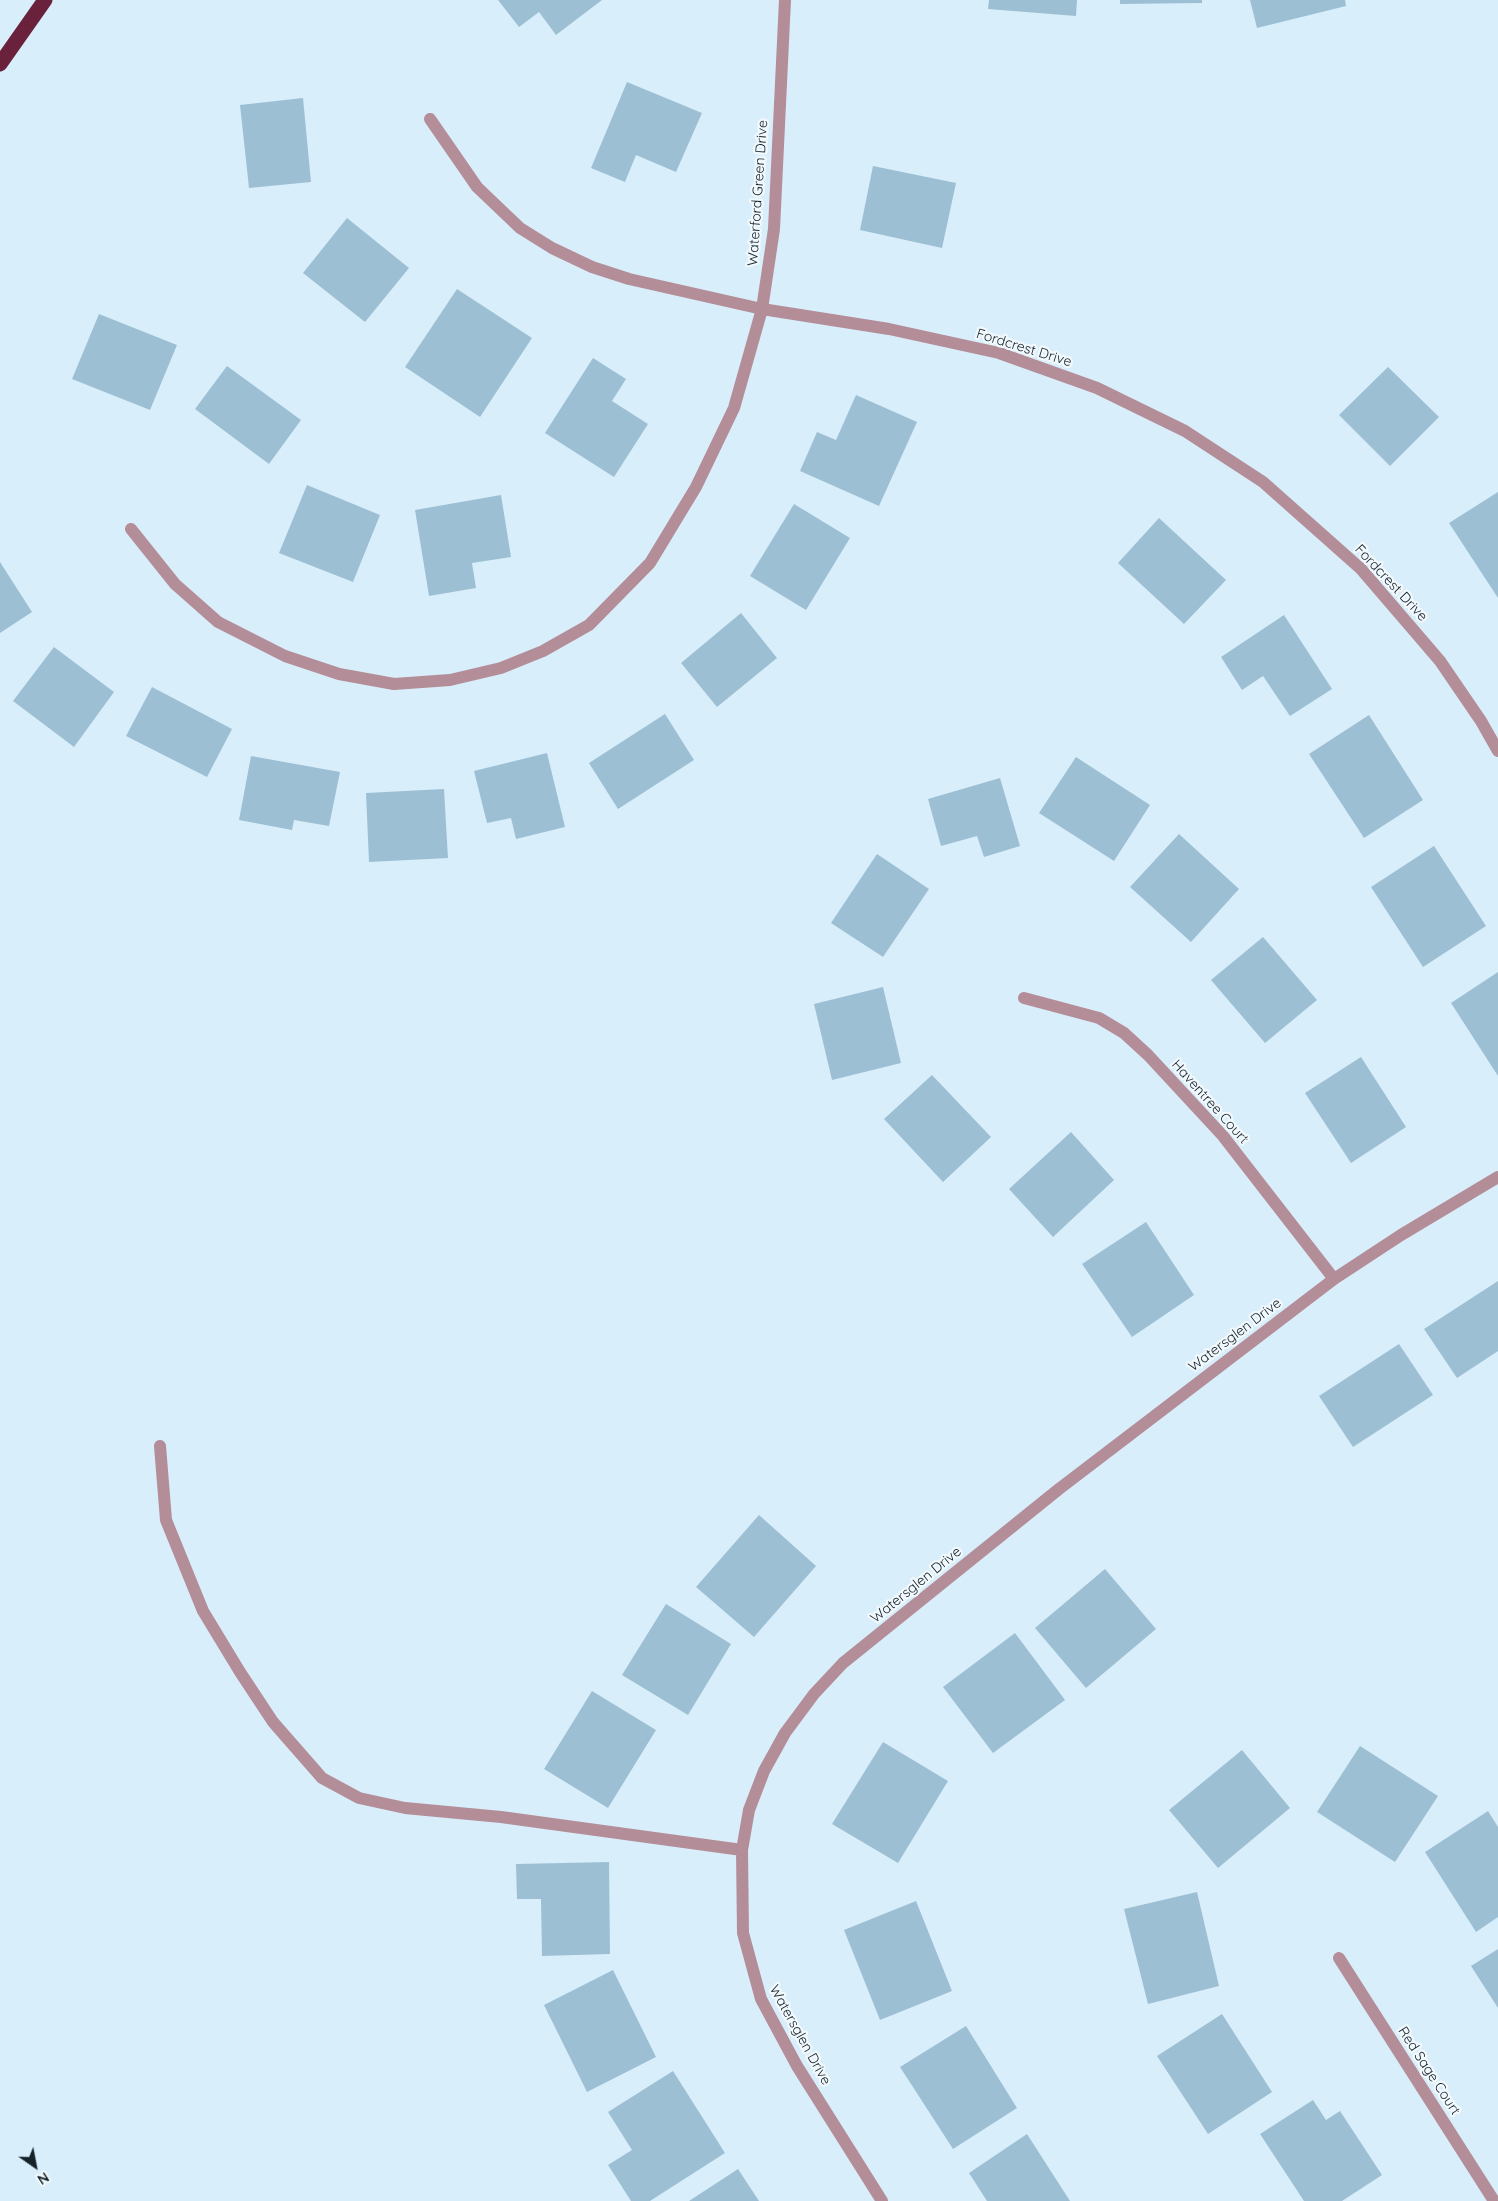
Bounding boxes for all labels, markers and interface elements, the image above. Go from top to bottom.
street label: Waterford Green Drive [745,119,771,267]
street label: Fordcrest Drive [974,326,1074,370]
street label: Fordcrest Drive [1351,541,1431,625]
street label: Haventree Court [1168,1057,1252,1147]
street label: Watersglen Drive [1185,1295,1285,1375]
street label: Watersglen Drive [867,1543,965,1627]
street label: Watersglen Drive [766,1982,834,2088]
street label: Red Sage Court [1394,2024,1464,2118]
north arrow [10,2141,60,2191]
text: N [34,2168,52,2189]

